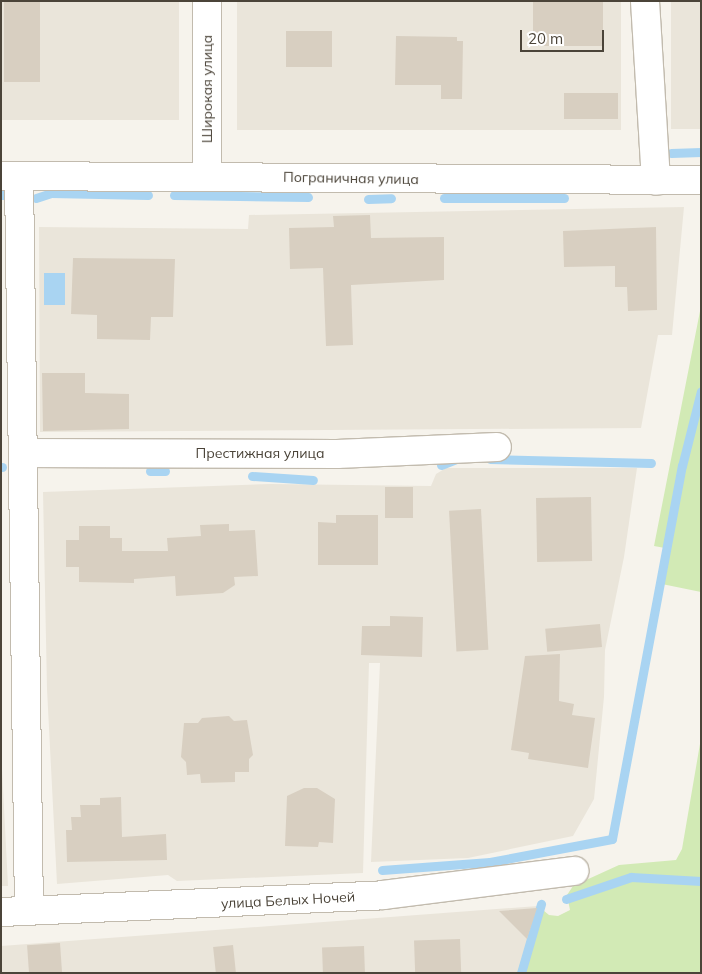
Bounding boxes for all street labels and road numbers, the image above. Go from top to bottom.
street label: Широкая улица [199,35,215,143]
street label: Пограничная улица [283,168,419,188]
street label: Престижная улица [195,445,325,461]
street label: улица Белых Ночей [220,888,356,912]

